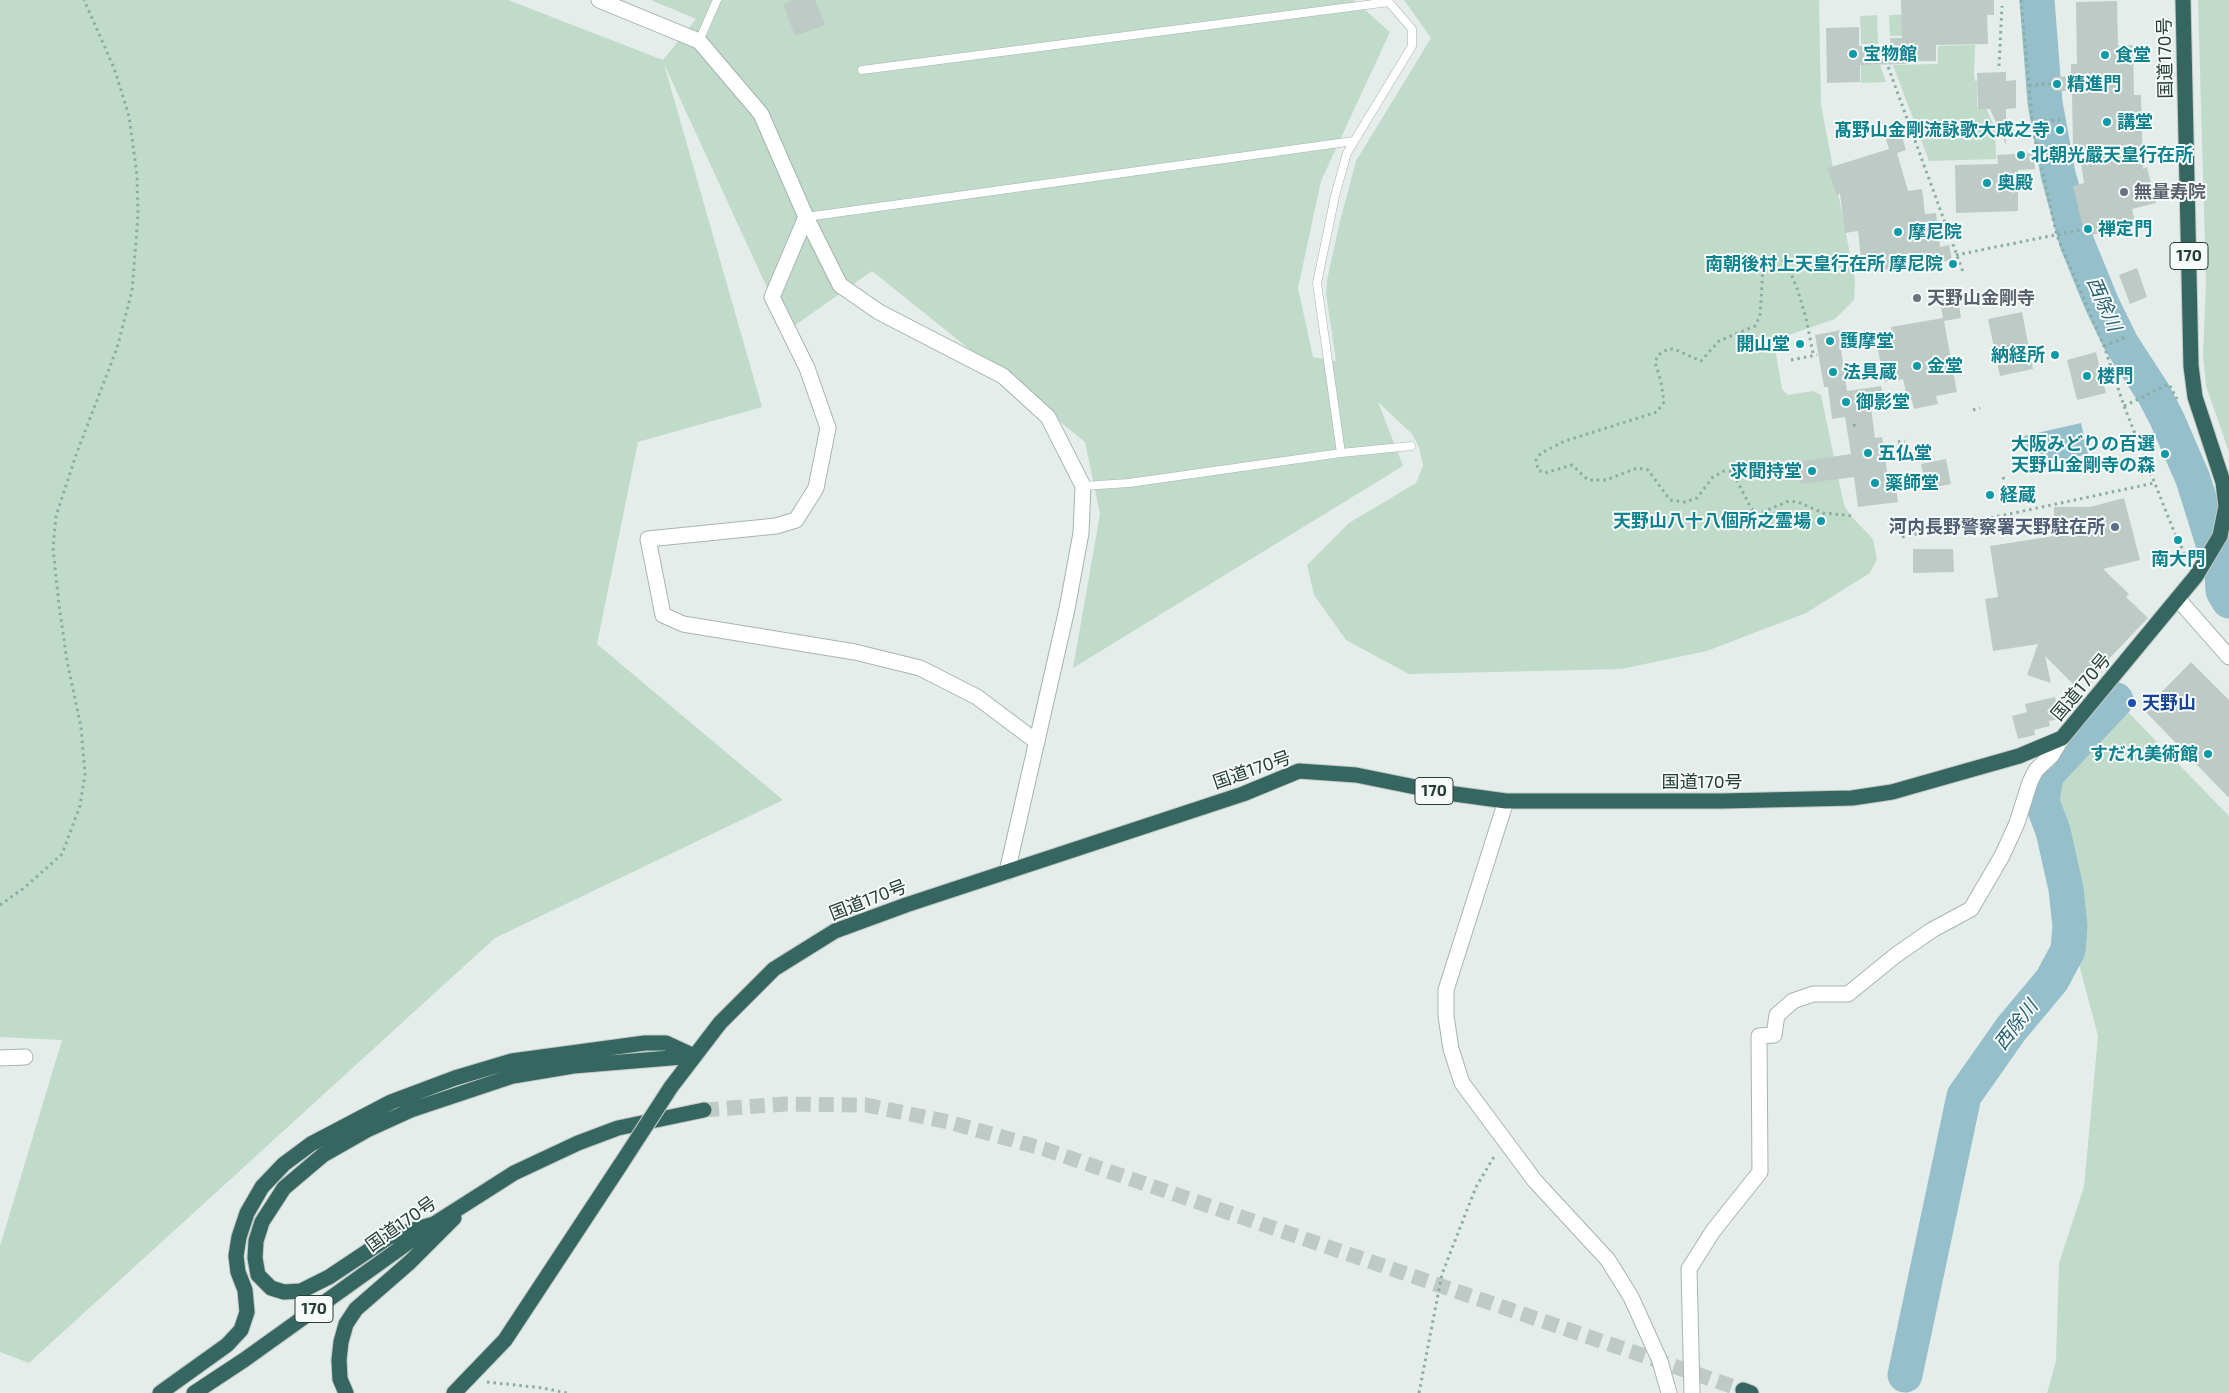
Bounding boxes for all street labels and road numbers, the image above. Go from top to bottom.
street label: 国道170号 [2153,17,2177,99]
road number: 170 [2170,242,2208,270]
street label: 国道170号 [2047,649,2115,725]
street label: 国道170号 [1210,747,1294,793]
street label: 国道170号 [1661,771,1743,793]
road number: 170 [1415,778,1453,804]
street label: 国道170号 [826,875,910,925]
street label: 国道170号 [362,1192,440,1256]
road number: 170 [295,1296,333,1322]

